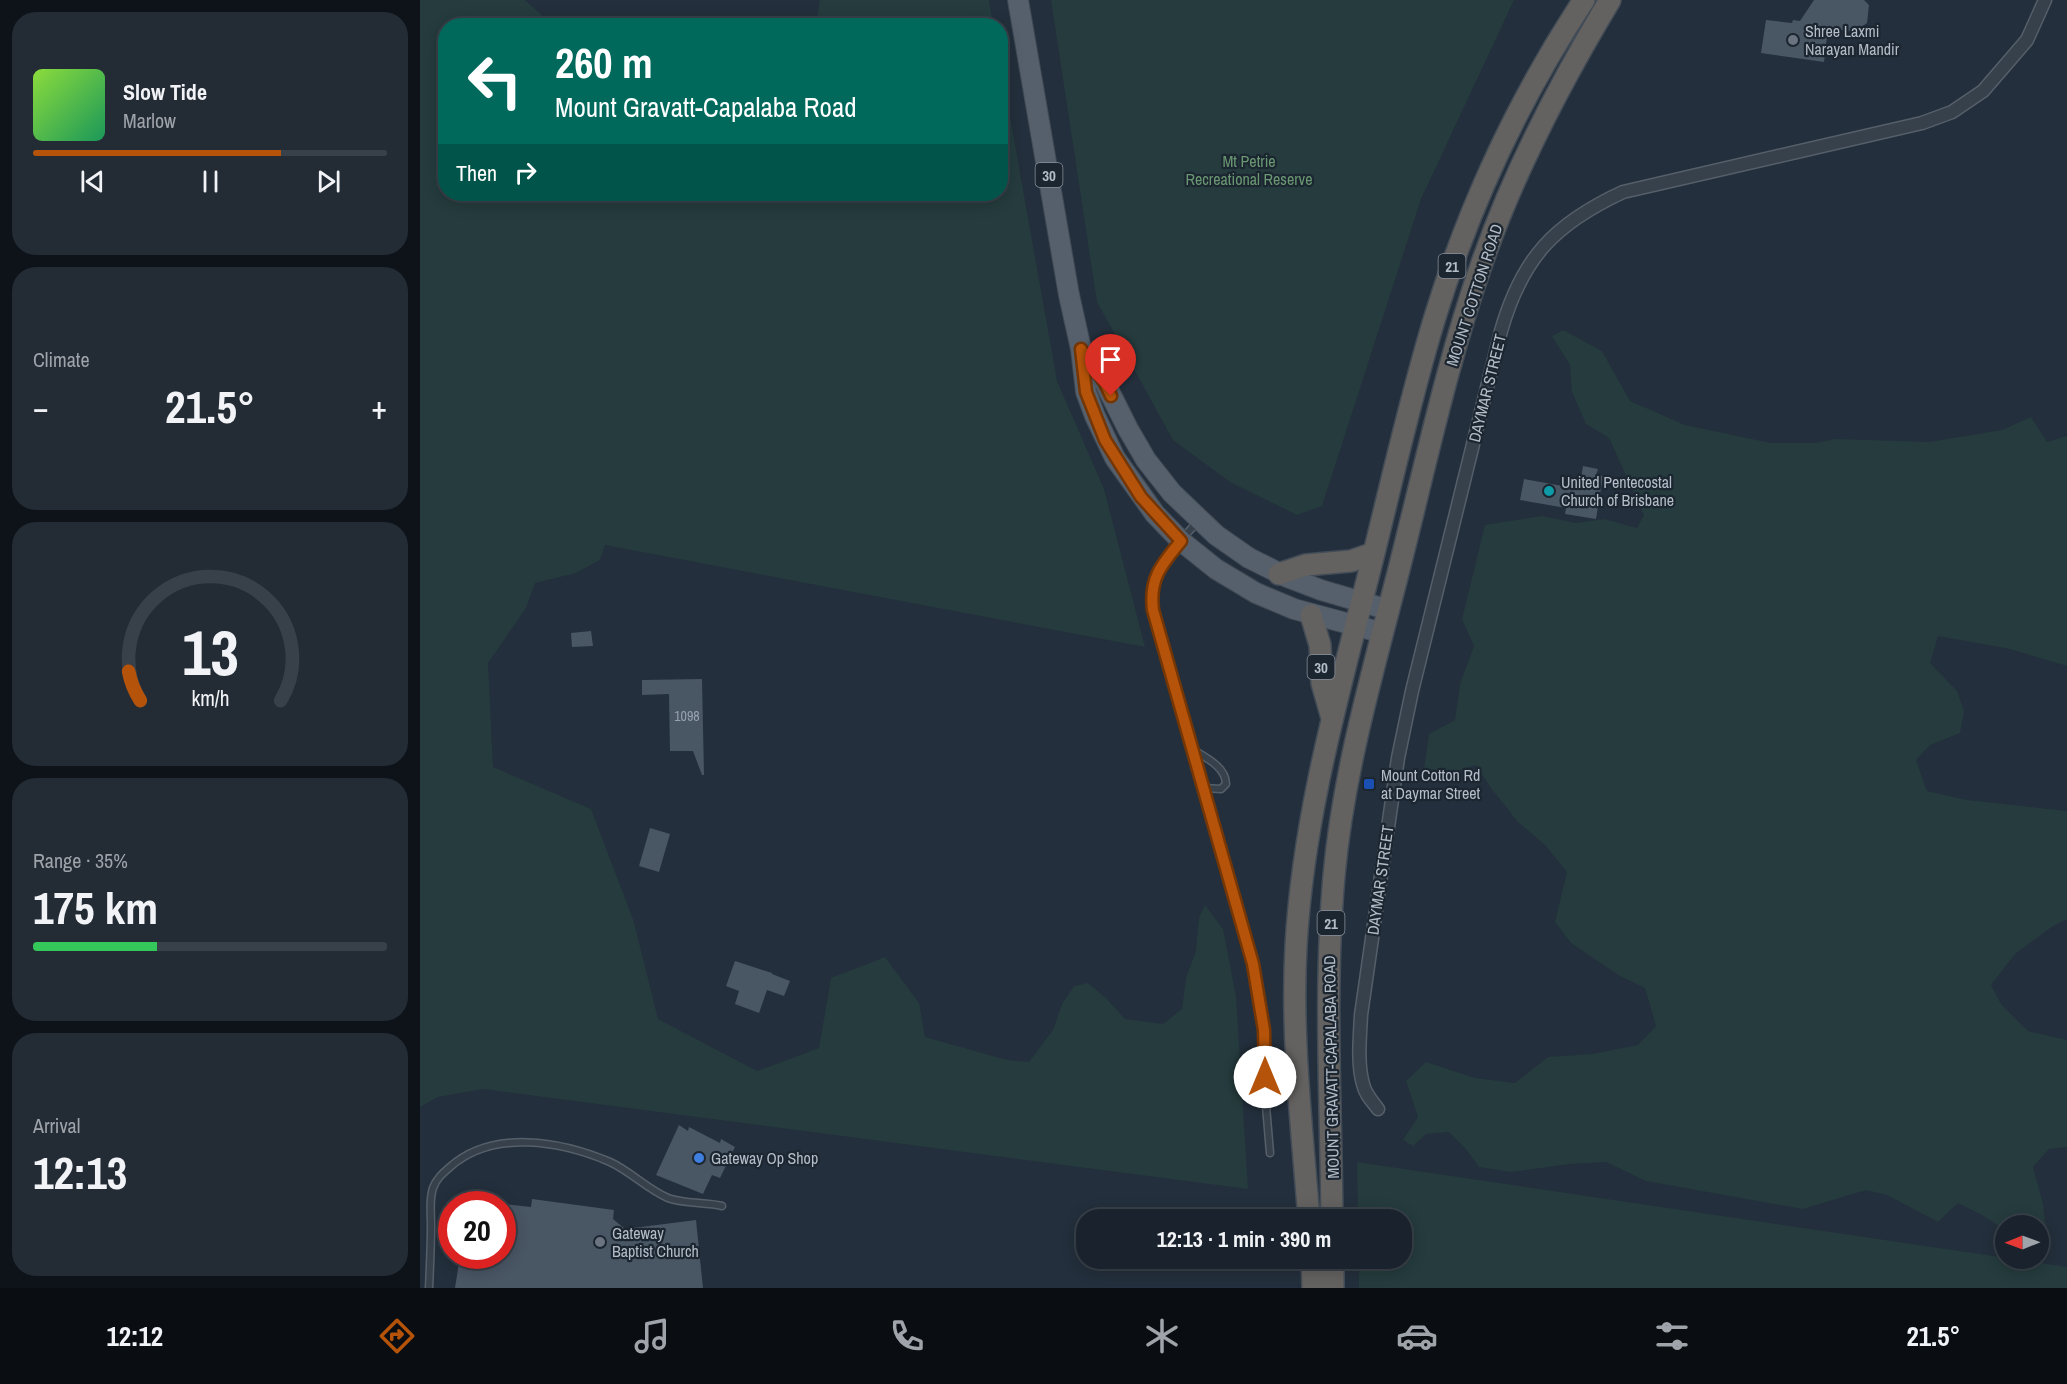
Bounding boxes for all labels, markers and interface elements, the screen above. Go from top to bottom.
place label: Shree Laxmi Narayan Mandir [1805,20,1900,60]
marker: Shree Laxmi Narayan Mandir [1786,33,1800,47]
text: 260 m [555,35,653,91]
icon: left [456,42,534,120]
text: Slow Tide [123,77,207,107]
text: Mount Gravatt-Capalaba Road [555,89,857,125]
text: Marlow [123,107,176,134]
park label: Mt Petrie Recreational Reserve [1186,150,1312,190]
icon: right [509,156,542,189]
text: Then [456,158,497,188]
road number: 30 [1036,163,1062,187]
icon: previous [76,165,109,198]
icon: pause [194,165,227,198]
icon: next [312,165,345,198]
street label: MOUNT COTTON ROAD [1441,221,1507,369]
road number: 21 [1438,254,1466,278]
street label: DAYMAR STREET [1463,332,1511,444]
pin [1085,334,1136,396]
icon: arrive [1094,343,1127,376]
text: Climate [33,346,90,373]
text: 21.5° [165,376,255,437]
text: − [33,385,49,429]
text: + [371,385,387,429]
place label: United Pentecostal Church of Brisbane [1561,471,1674,511]
marker: United Pentecostal Church of Brisbane [1542,484,1556,498]
text: 13 [182,610,238,694]
road number: 30 [1308,655,1334,679]
text: km/h [191,684,229,713]
house number: 1098 [674,707,700,725]
place label: Mount Cotton Rd at Daymar Street [1381,764,1481,804]
marker: Mount Cotton Rd at Daymar Street [1362,777,1376,791]
street label: DAYMAR STREET [1361,824,1399,936]
text: Range · 35% [33,847,128,874]
text: 175 km [33,877,158,938]
road number: 21 [1318,911,1344,935]
street label: MOUNT GRAVATT-CAPALABA ROAD [1318,955,1344,1179]
position arrow [1233,1045,1297,1109]
text: Arrival [33,1112,80,1139]
text: 12:13 [33,1142,127,1203]
place label: Gateway Op Shop [711,1147,818,1169]
marker: Gateway Op Shop [692,1151,706,1165]
speed limit sign: 20 [438,1191,516,1269]
north arrow [1995,1215,2049,1269]
map controls [1995,1215,2049,1269]
place label: Gateway Baptist Church [612,1222,699,1262]
text: 12:13 · 1 min · 390 m [1157,1224,1331,1254]
marker: Gateway Baptist Church [593,1235,607,1249]
icon: directions [376,1315,418,1357]
icon: music [631,1315,673,1357]
icon: phone [886,1315,928,1357]
icon: climate [1141,1315,1183,1357]
icon: car [1396,1315,1438,1357]
icon: filters [1651,1315,1693,1357]
text: 12:12 [107,1318,163,1354]
text: 21.5° [1906,1318,1960,1354]

